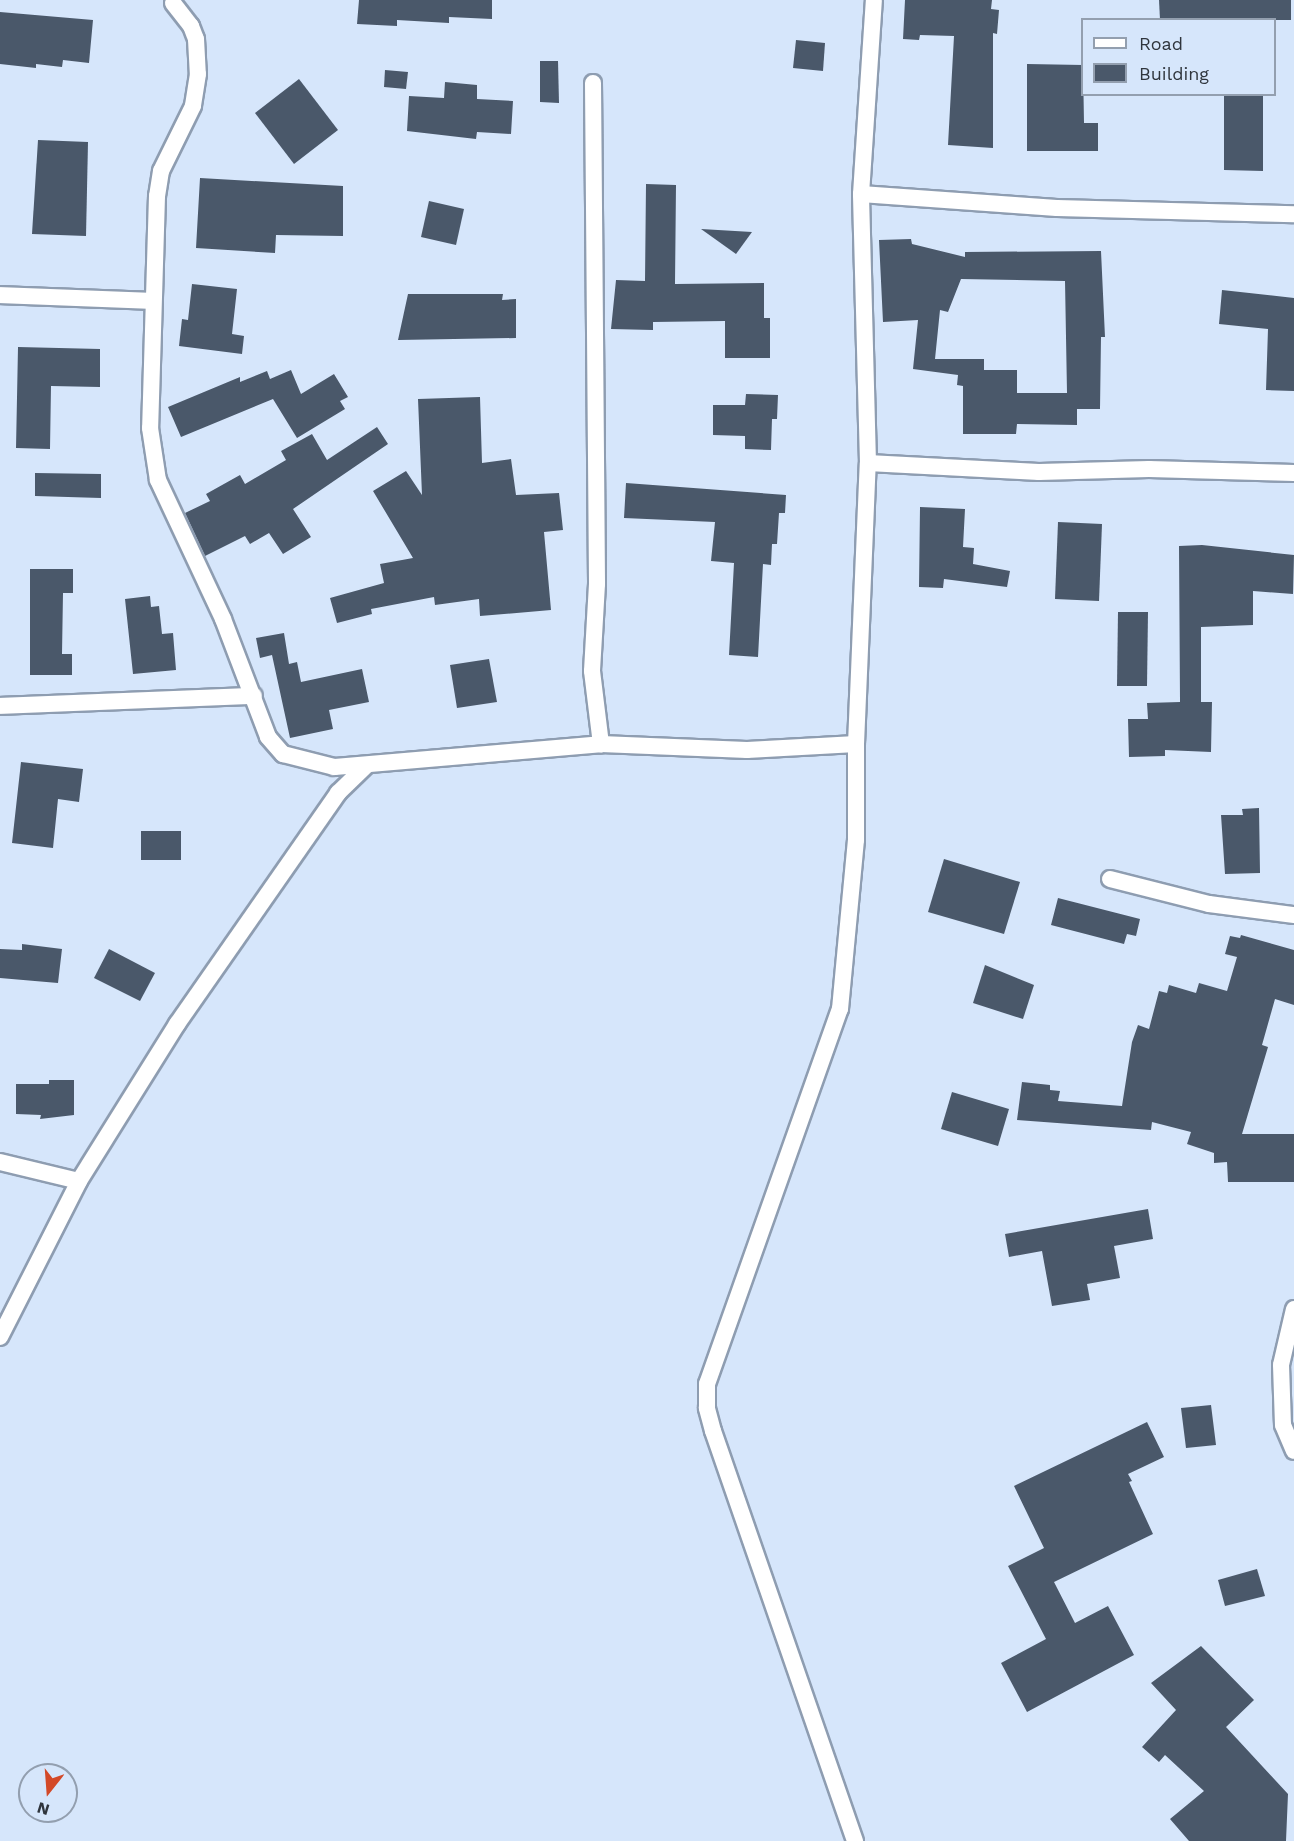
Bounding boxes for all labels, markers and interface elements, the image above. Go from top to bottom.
legend [1081,18,1276,96]
text: Road [1139,33,1183,54]
text: Building [1139,63,1209,84]
north arrow [18,1763,78,1823]
text: N [35,1798,52,1820]

